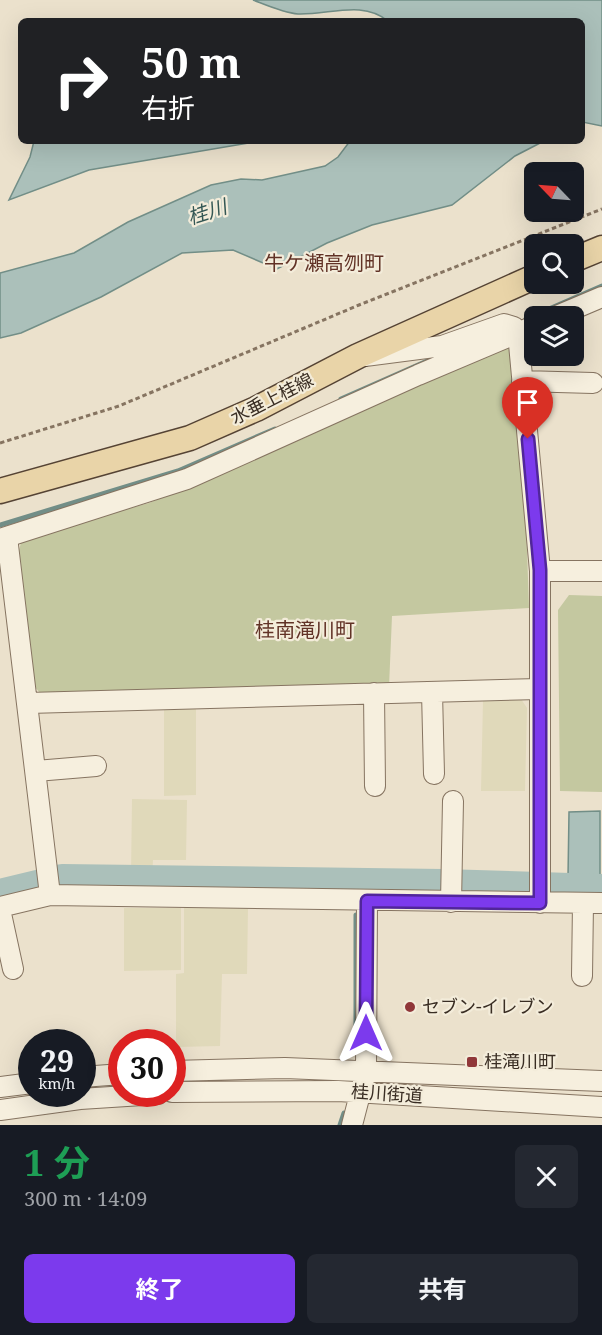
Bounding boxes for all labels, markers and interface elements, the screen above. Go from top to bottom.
text: 50 m [141,33,241,90]
icon: right [42,42,120,120]
text: 右折 [141,89,195,126]
north arrow [524,162,584,222]
map controls [524,162,584,366]
water label: 桂川 [184,192,232,231]
button: search [524,234,584,294]
district label: 牛ケ瀬高刎町 [264,249,384,276]
button: layers [524,306,584,366]
street label: 水垂上桂線 [226,367,317,429]
pin [502,377,553,439]
icon: arrive [511,386,544,419]
district label: 桂南滝川町 [255,616,355,643]
place label: セブン-イレブン [422,994,554,1018]
marker: セブン-イレブン [403,1000,417,1014]
position arrow [334,1001,398,1065]
speed limit sign: 30 [108,1029,186,1107]
text: 29 [40,1040,74,1081]
place label: 桂滝川町 [484,1049,556,1073]
marker: 桂滝川町 [465,1055,479,1069]
text: km/h [39,1073,75,1093]
street label: 桂川街道 [350,1079,424,1107]
text: 1 分 [24,1138,90,1187]
button: close [515,1145,578,1208]
text: 300 m · 14:09 [24,1185,147,1212]
button: 終了 [24,1254,295,1323]
button: 共有 [307,1254,578,1323]

